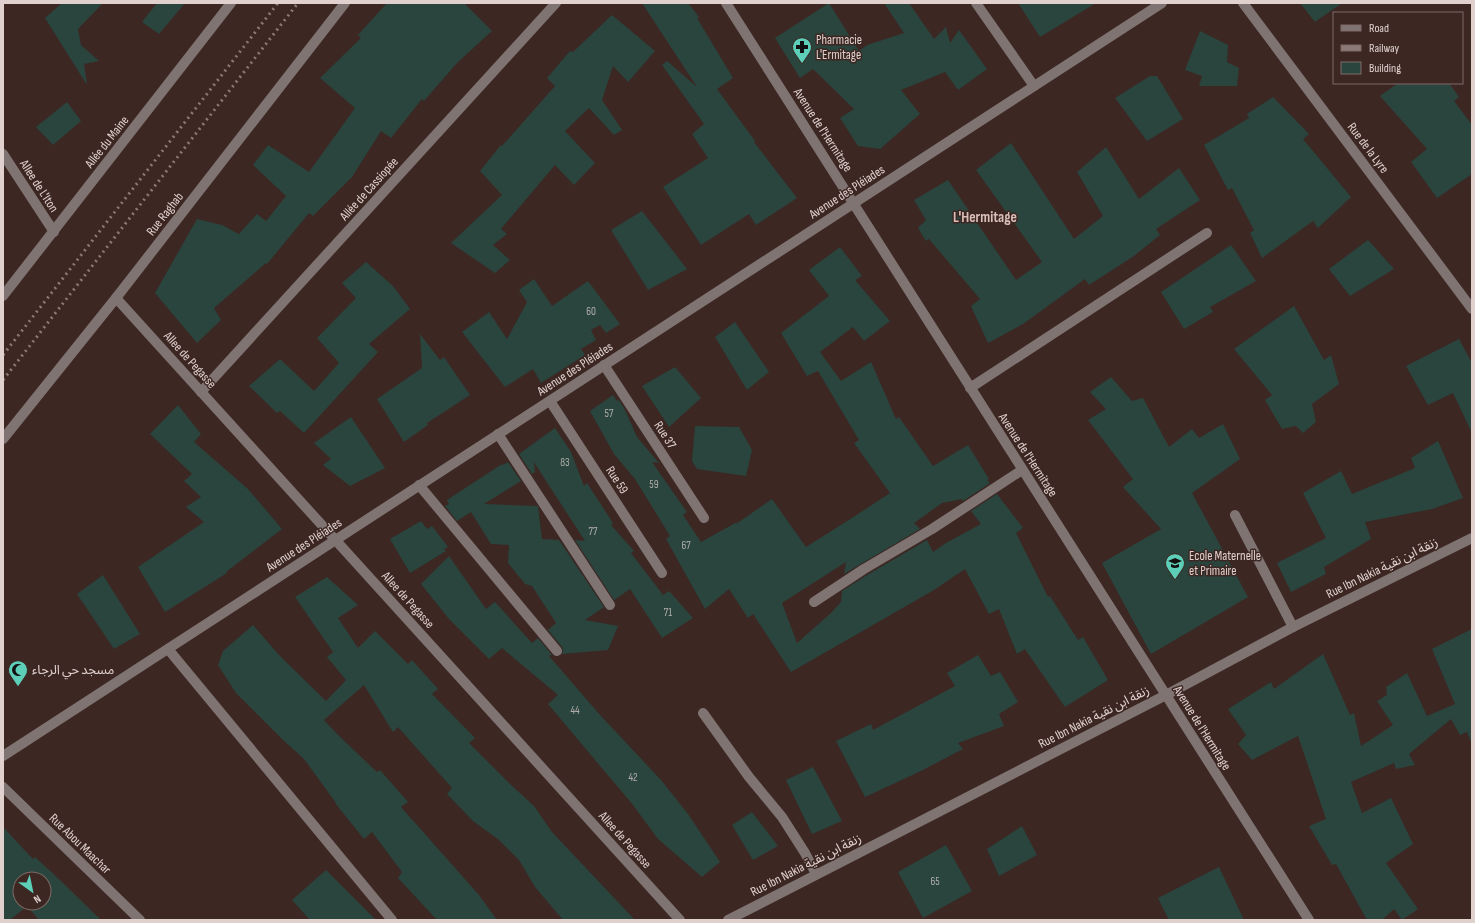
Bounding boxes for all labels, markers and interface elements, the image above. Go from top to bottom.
legend [1333,12,1463,84]
text: Road [1369,21,1389,36]
place label: Pharmacie L'Ermitage [816,32,862,63]
pharmacy icon: Pharmacie L'Ermitage [791,36,813,64]
text: Railway [1369,41,1400,56]
text: Building [1369,61,1401,76]
street label: Avenue de l'Hermitage [789,84,856,175]
street label: Allée du Maine [81,113,132,172]
street label: Rue de la Lyre [1344,120,1392,176]
street label: Allée de Cassiopée [336,154,402,225]
street label: Allee de L'Iton [16,156,62,215]
street label: Avenue des Pléiades [805,161,888,223]
street label: Rue Raghab [143,189,187,239]
district label: L'Hermitage [953,208,1017,227]
house number: 60 [586,305,596,318]
street label: Allee de Pegasse [160,328,220,392]
street label: Avenue des Pléiades [533,338,616,400]
house number: 57 [605,407,614,420]
street label: Avenue de l'Hermitage [994,409,1061,500]
street label: Rue 37 [650,418,680,452]
house number: 83 [560,456,570,469]
street label: Rue 59 [602,463,632,497]
house number: 59 [649,478,659,491]
street label: Avenue des Pléiades [262,514,345,576]
house number: 77 [589,525,598,538]
street label: Rue Ibn Nakia زنقة ابن نقية [1323,534,1441,602]
house number: 67 [681,539,691,552]
place label: Ecole Maternelle et Primaire [1189,548,1261,579]
school or university icon: Ecole Maternelle et Primaire [1164,552,1186,580]
street label: Allee de Pegasse [378,568,438,632]
house number: 71 [664,606,672,619]
mosque icon: مسجد حي الرجاء [7,659,29,687]
place label: مسجد حي الرجاء [32,662,114,680]
street label: Rue Ibn Nakia زنقة ابن نقية [1036,682,1152,752]
street label: Avenue de l'Hermitage [1169,682,1234,773]
house number: 44 [570,704,580,717]
house number: 42 [628,771,638,784]
street label: Allee de Pegasse [595,808,655,872]
street label: Rue Abou Maachar [46,810,115,878]
street label: Rue Ibn Nakia زنقة ابن نقية [748,830,864,900]
north arrow [12,871,52,911]
house number: 65 [930,875,940,888]
text: N [31,892,43,906]

